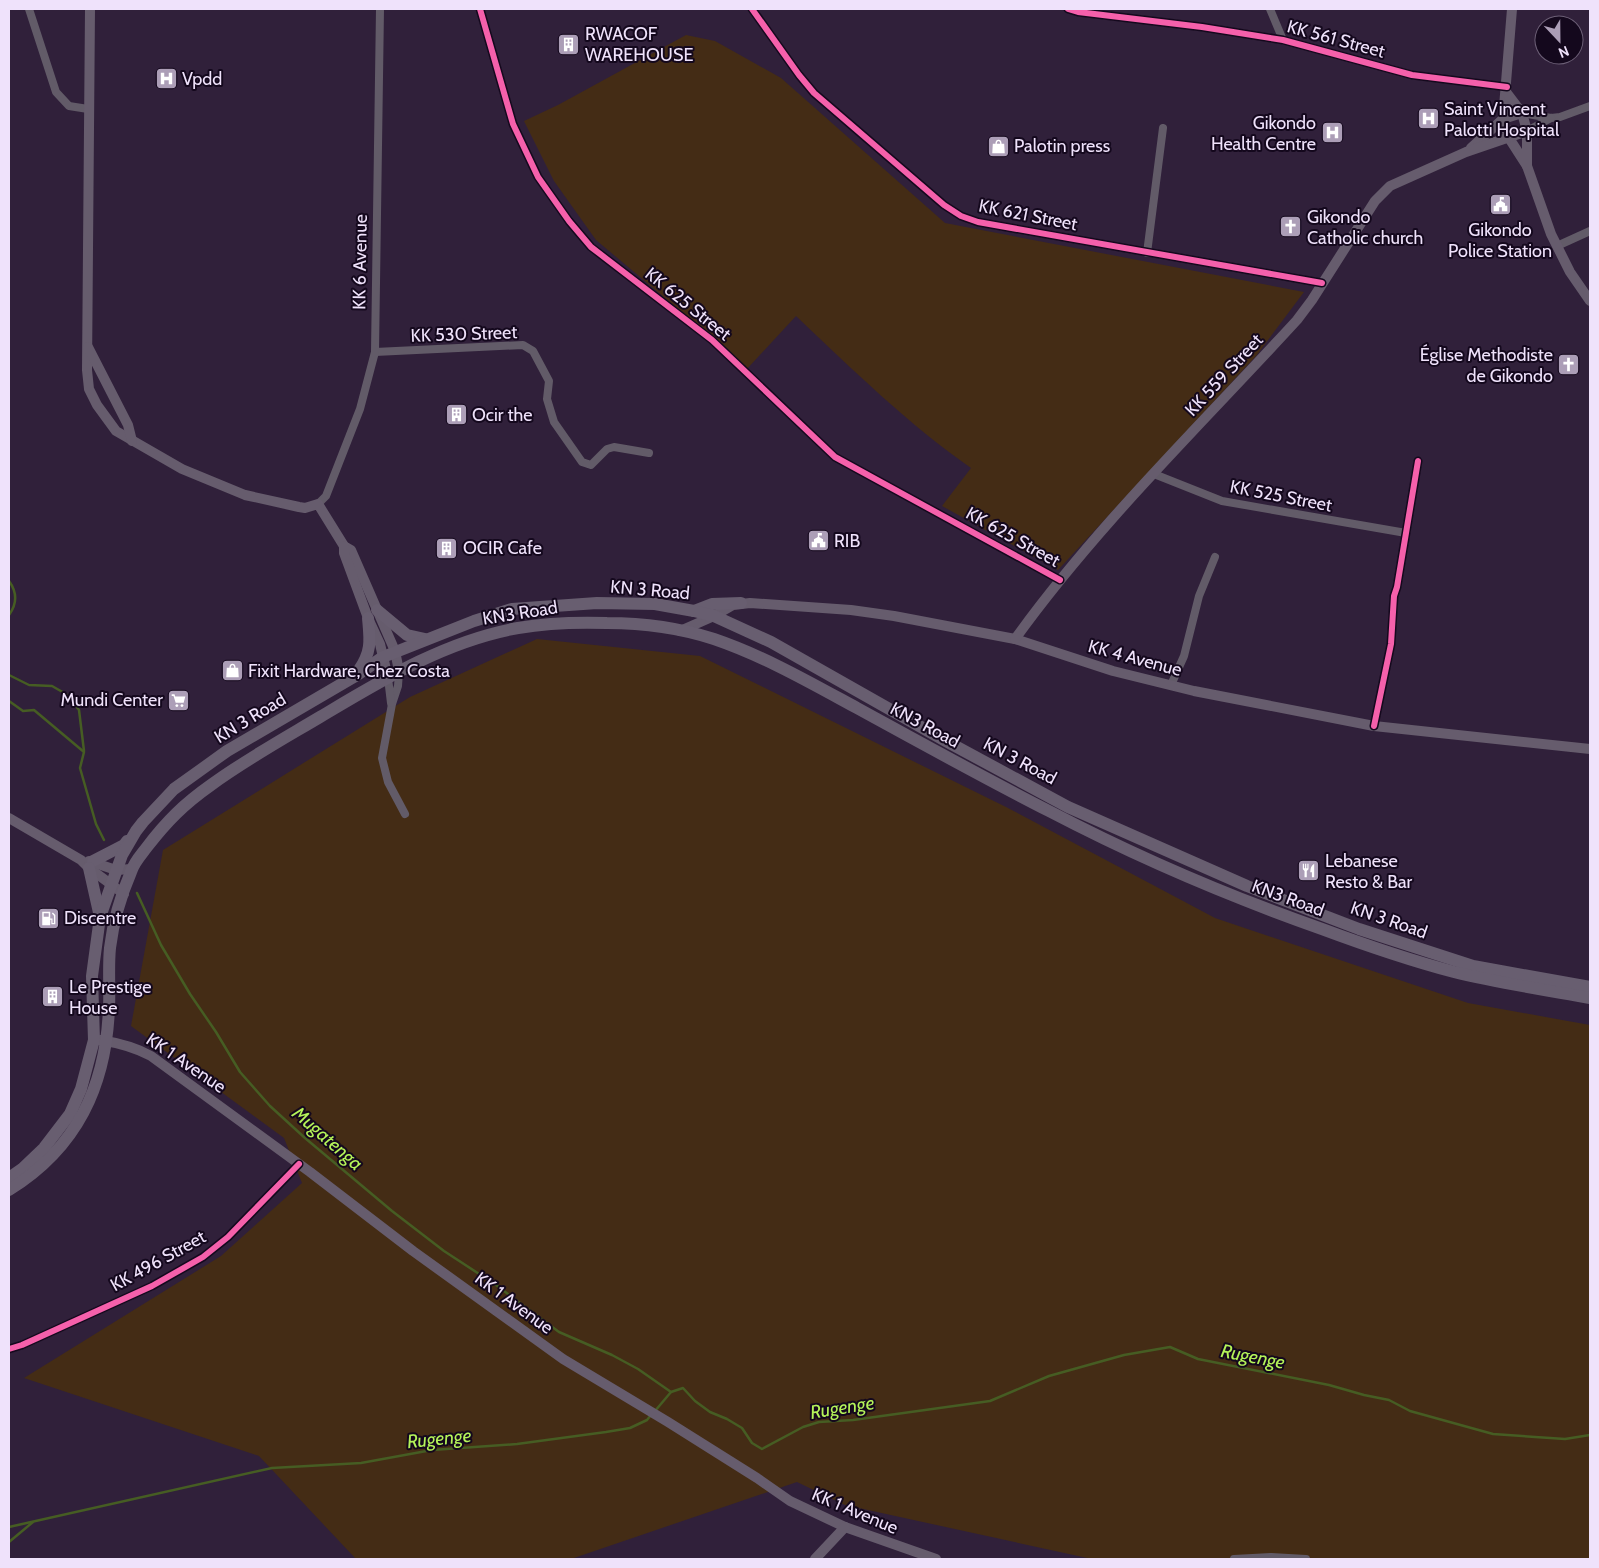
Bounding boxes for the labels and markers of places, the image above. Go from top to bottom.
place label: RWACOF WAREHOUSE [585,23,693,66]
building icon: RWACOF WAREHOUSE [557,32,581,56]
hospital icon: Vpdd [154,67,178,91]
place label: Vpdd [182,68,222,90]
place label: Saint Vincent Palotti Hospital [1444,98,1560,141]
hospital icon: Saint Vincent Palotti Hospital [1416,107,1440,131]
place label: Gikondo Health Centre [1211,112,1316,155]
hospital icon: Gikondo Health Centre [1320,121,1344,145]
shop icon: Palotin press [986,134,1010,158]
place label: Palotin press [1014,135,1110,157]
public building icon: Gikondo Police Station [1488,193,1512,217]
place label: Gikondo Catholic church [1307,206,1423,249]
church icon: Gikondo Catholic church [1279,215,1303,239]
place label: Gikondo Police Station [1448,219,1552,262]
place label: Église Methodiste de Gikondo [1420,344,1553,387]
church icon: Église Methodiste de Gikondo [1557,353,1581,377]
building icon: Ocir the [444,403,468,427]
place label: Ocir the [472,404,533,426]
public building icon: RIB [806,529,830,553]
place label: RIB [834,530,860,552]
building icon: OCIR Cafe [435,536,459,560]
place label: OCIR Cafe [463,537,542,559]
shop icon: Fixit Hardware, Chez Costa [220,659,244,683]
place label: Fixit Hardware, Chez Costa [248,660,450,682]
supermarket icon: Mundi Center [167,688,191,712]
place label: Mundi Center [60,689,163,711]
place label: Lebanese Resto & Bar [1325,850,1413,893]
restaurant icon: Lebanese Resto & Bar [1297,859,1321,883]
fuel station icon: Discentre [36,906,60,930]
place label: Discentre [64,907,136,929]
place label: Le Prestige House [69,976,151,1019]
building icon: Le Prestige House [41,985,65,1009]

